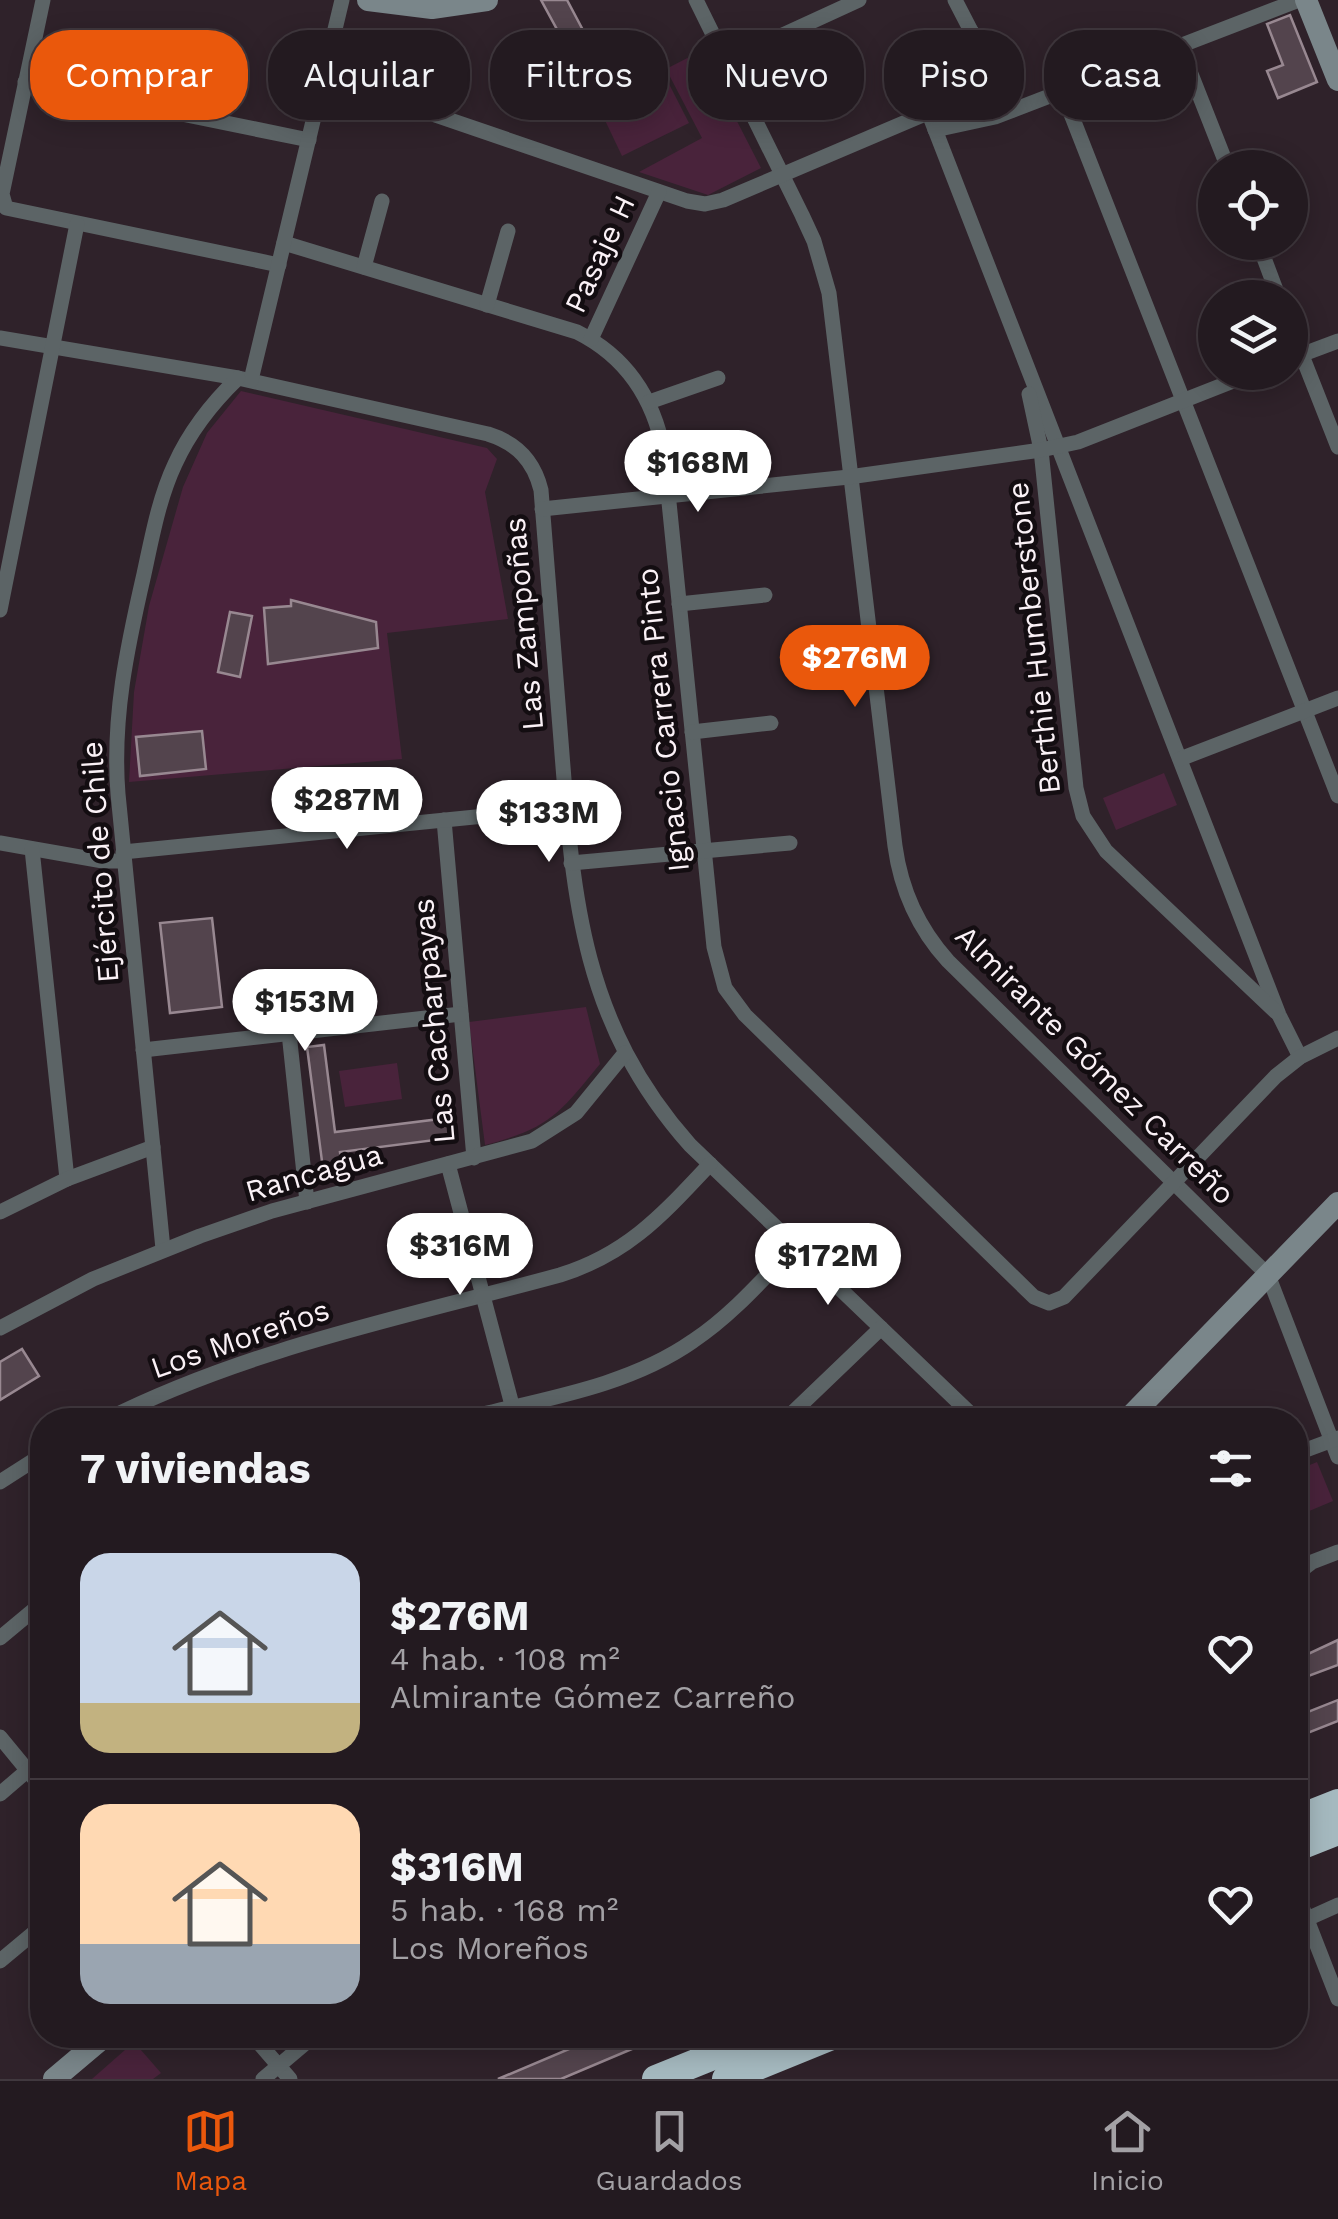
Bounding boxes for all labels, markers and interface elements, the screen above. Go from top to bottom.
chip: Comprar [30,30,248,120]
chip: Alquilar [268,30,470,120]
chip: Filtros [490,30,668,120]
chip: Nuevo [688,30,864,120]
chip: Piso [884,30,1024,120]
chip: Casa [1044,30,1196,120]
map controls [1198,150,1308,390]
button: locate [1198,150,1308,260]
street label: Pasaje H [557,189,642,318]
button: layers [1198,280,1308,390]
pin: $168M [628,430,768,515]
text: $168M [646,443,750,481]
street label: Berthie Humberstone [1000,480,1067,796]
street label: Las Zampoñas [497,516,550,732]
street label: Ignacio Carrera Pinto [629,566,696,874]
pin: $276M [785,625,925,710]
text: $276M [802,638,908,676]
street label: Ejército de Chile [74,740,125,984]
pin: $287M [277,767,417,852]
text: $287M [293,780,401,818]
pin: $133M [479,780,619,865]
text: $133M [498,793,600,831]
street label: Las Cacharpayas [405,897,462,1145]
street label: Almirante Gómez Carreño [949,918,1242,1211]
pin: $153M [235,969,375,1054]
text: $153M [254,982,356,1020]
street label: Rancagua [241,1136,386,1209]
pin: $316M [390,1213,530,1298]
pin: $172M [758,1223,898,1308]
text: $316M [409,1226,511,1264]
text: $172M [777,1236,879,1274]
street label: Los Moreños [146,1292,334,1385]
icon: filters [1203,1441,1258,1496]
text: 7 viviendas [80,1444,311,1493]
text: $276M [390,1591,530,1640]
icon: home [160,1593,280,1713]
icon: heart [1203,1626,1258,1681]
text: 4 hab. · 108 m² [390,1640,620,1678]
text: Almirante Gómez Carreño [390,1678,795,1716]
text: $316M [390,1842,524,1891]
icon: home [160,1844,280,1964]
icon: heart [1203,1877,1258,1932]
text: 5 hab. · 168 m² [390,1891,619,1929]
text: Los Moreños [390,1929,589,1967]
tab: Mapa [174,2104,247,2197]
tab: Guardados [596,2104,743,2197]
tab: Inicio [1091,2104,1164,2197]

